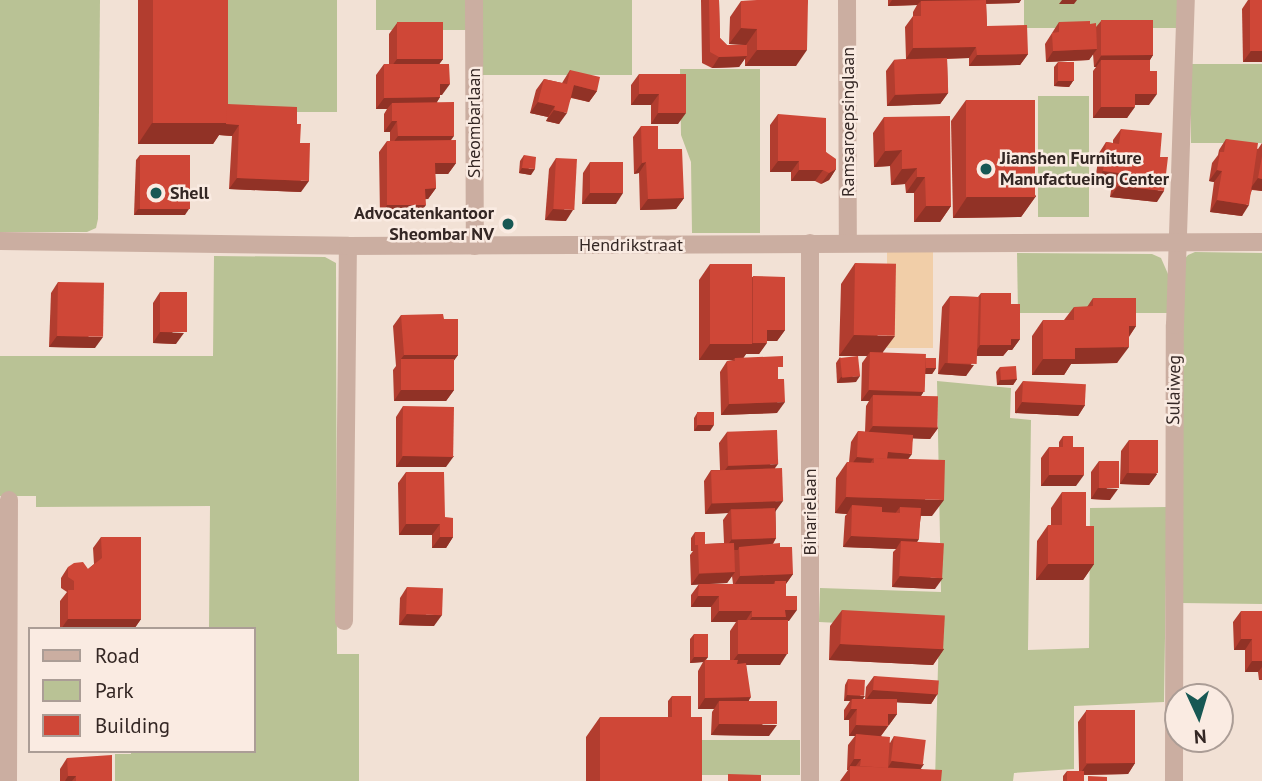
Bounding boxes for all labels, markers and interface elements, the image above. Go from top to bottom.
street label: Ramsaroepsinglaan [837,47,859,197]
street label: Sheombarlaan [463,68,485,178]
place label: Jianshen Furniture Manufactueing Center [1000,148,1169,190]
marker: Jianshen Furniture Manufactueing Center [978,161,994,177]
place label: Shell [170,182,209,204]
marker: Shell [148,185,164,201]
place label: Advocatenkantoor Sheombar NV [354,203,494,246]
marker: Advocatenkantoor Sheombar NV [500,216,516,232]
street label: Hendrikstraat [579,234,683,256]
street label: Sulaiweg [1163,355,1185,425]
street label: Biharielaan [799,468,821,556]
legend [28,627,256,753]
text: Road [95,642,139,669]
text: Park [95,677,134,704]
north arrow [1164,683,1234,753]
text: Building [95,712,170,739]
text: N [1193,725,1207,749]

